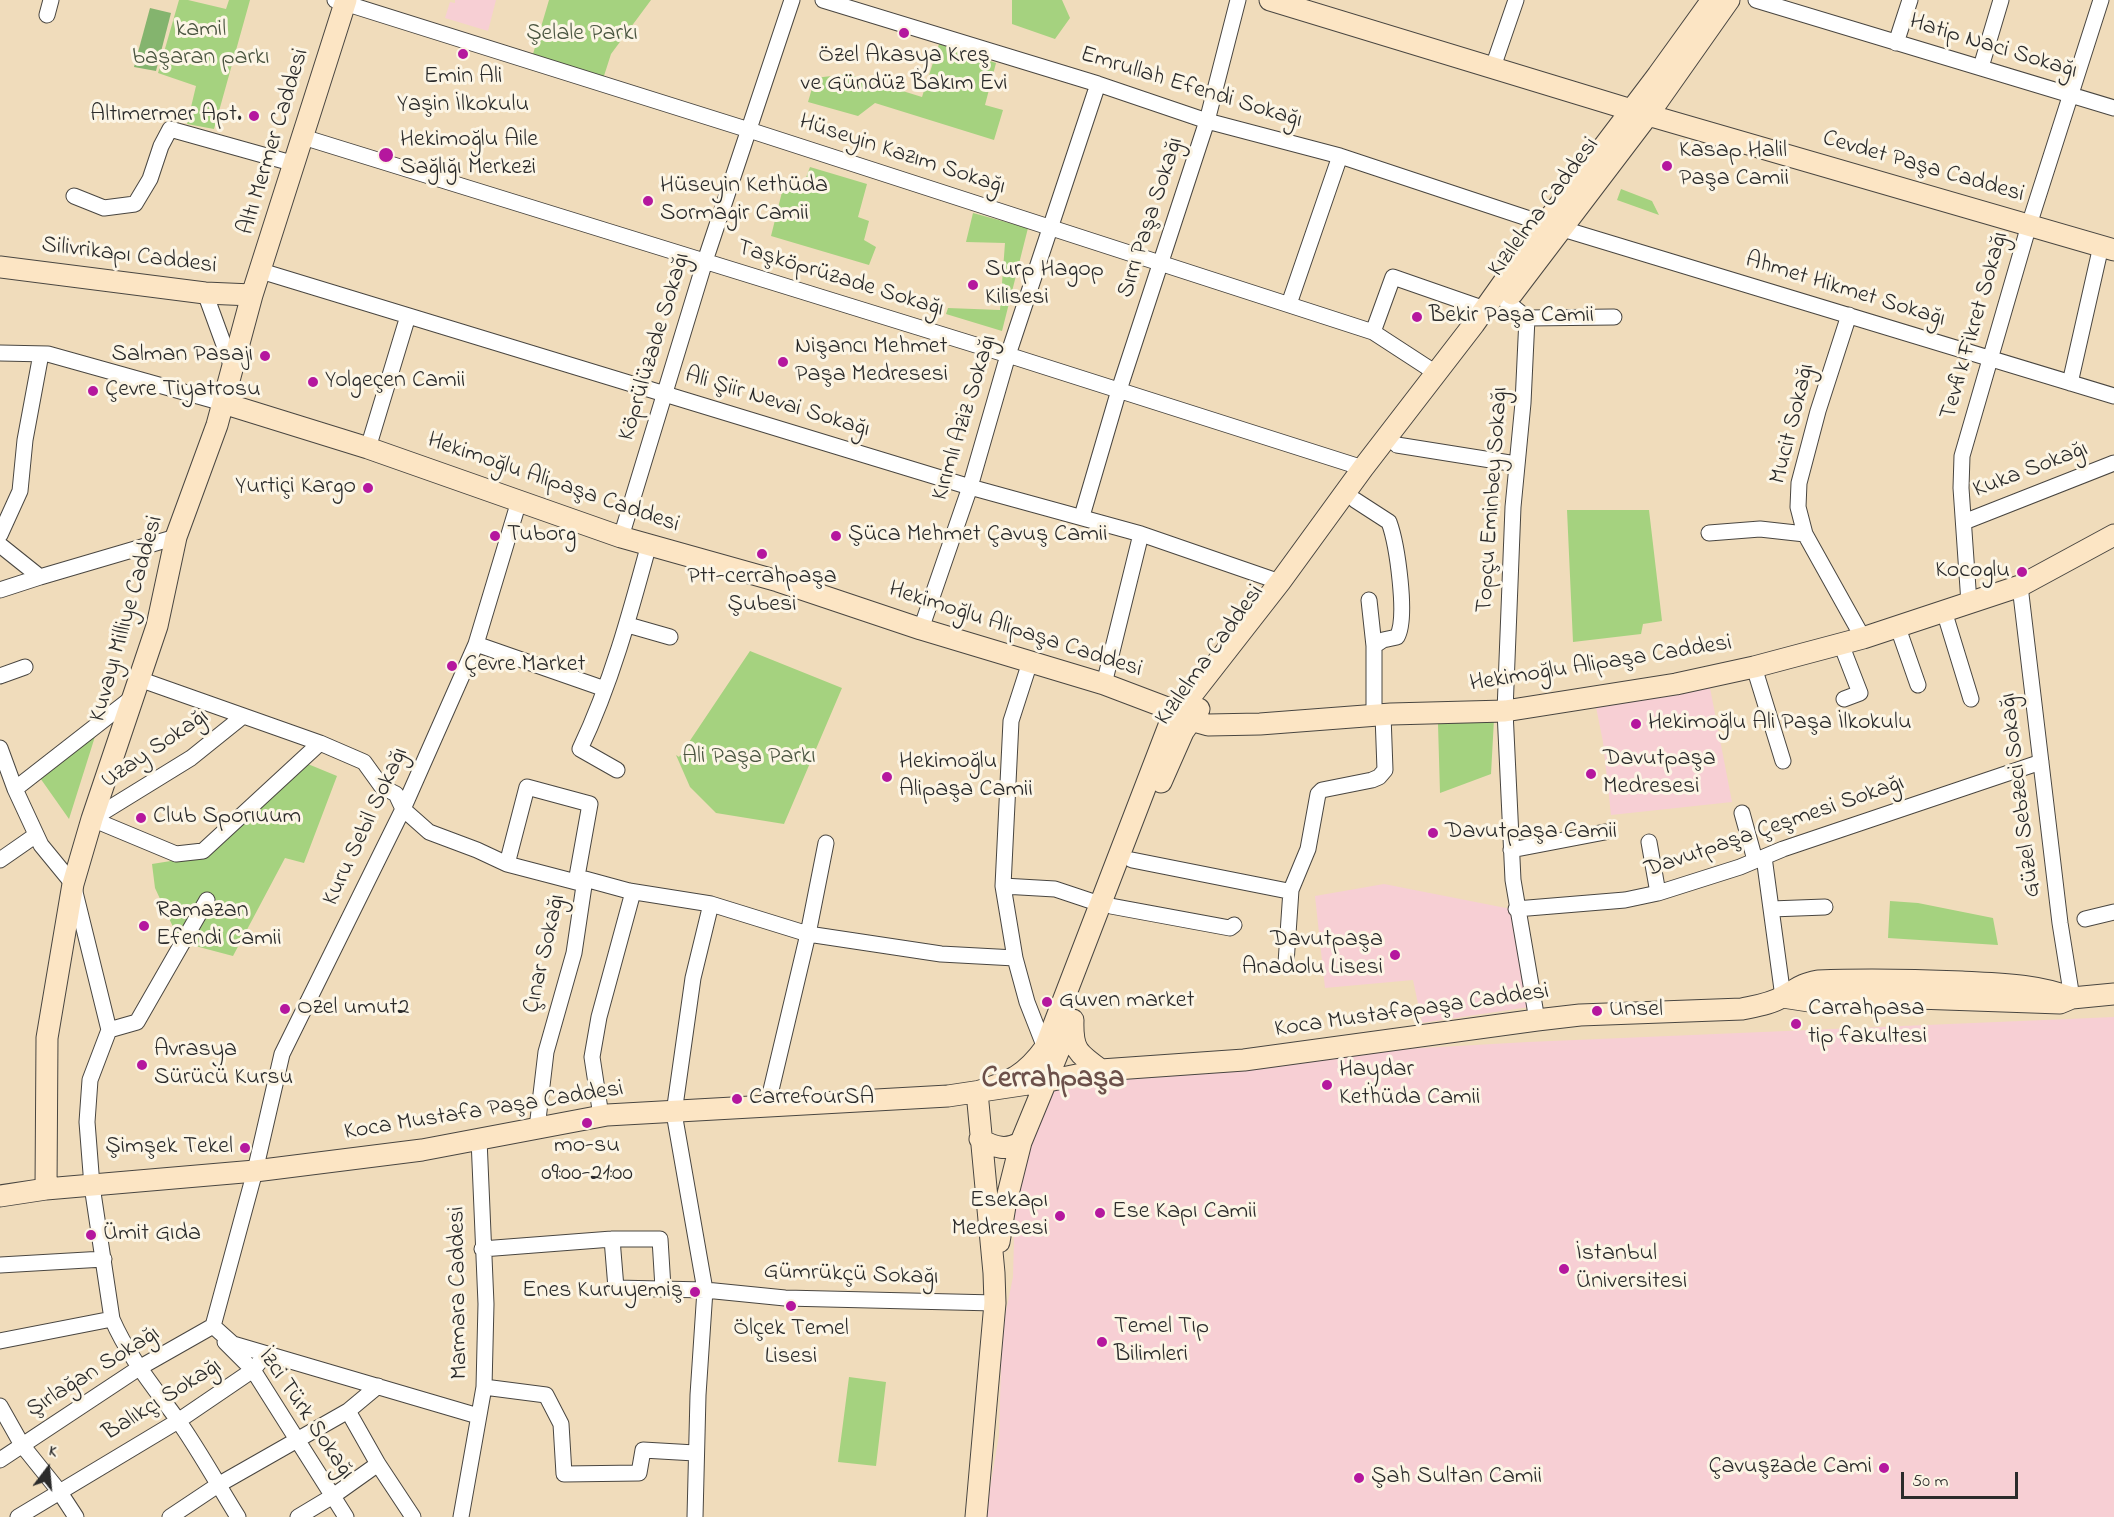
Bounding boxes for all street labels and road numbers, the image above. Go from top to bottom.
street label: Hatip Naci Sokağı [1905,9,2081,87]
street label: Emrullah Efendi Sokağı [1077,42,1305,136]
street label: Altı Mermer Caddesi [233,45,317,239]
street label: Hüseyin Kazım Sokağı [795,109,1009,203]
street label: Cevdet Paşa Caddesi [1819,125,2027,211]
street label: Kızılelma Caddesi [1483,133,1607,283]
street label: Sırrı Paşa Sokağı [1112,134,1192,302]
street label: Tevfik Fikret Sokağı [1935,229,2017,423]
street label: Silivrikapı Caddesi [40,232,218,282]
street label: Taşköprüzade Sokağı [733,235,947,325]
street label: Ahmet Hikmet Sokağı [1742,247,1948,335]
street label: Köprülüzade Sokağı [614,250,698,444]
street label: Kırımlı Aziz Sokağı [927,332,1005,504]
street label: Mucit Sokağı [1765,361,1823,487]
street label: Ali Şiir Nevai Sokağı [681,362,873,446]
street label: Topçu Eminbey Sokağı [1472,386,1516,614]
street label: Hekimoğlu Alipaşa Caddesi [423,427,683,541]
street label: Kuka Sokağı [1970,436,2092,506]
street label: Kuvayı Milliye Caddesi [85,513,171,725]
street label: Hekimoğlu Alipaşa Caddesi [885,576,1145,686]
street label: Kızılelma Caddesi [1150,580,1272,732]
street label: Hekimoğlu Alipaşa Caddesi [1468,630,1734,700]
street label: Güzel Sebzeci Sokağı [1995,691,2049,899]
street label: Uzay Sokağı [97,704,215,796]
street label: Kuru Sebil Sokağı [318,743,416,911]
street label: Davutpaşa Çeşmesi Sokağı [1641,770,1909,886]
street label: Çınar Sokağı [518,892,574,1016]
street label: Koca Mustafapaşa Caddesi [1273,978,1551,1046]
street label: Koca Mustafa Paşa Caddesi [342,1076,626,1148]
street label: Marmara Caddesi [444,1206,476,1380]
street label: Gümrükçü Sokağı [763,1259,939,1293]
street label: Şırlağan Sokağı [22,1321,166,1425]
street label: İzci Türk Sokağı [250,1344,360,1486]
street label: Balıkçı Sokağı [98,1353,228,1449]

